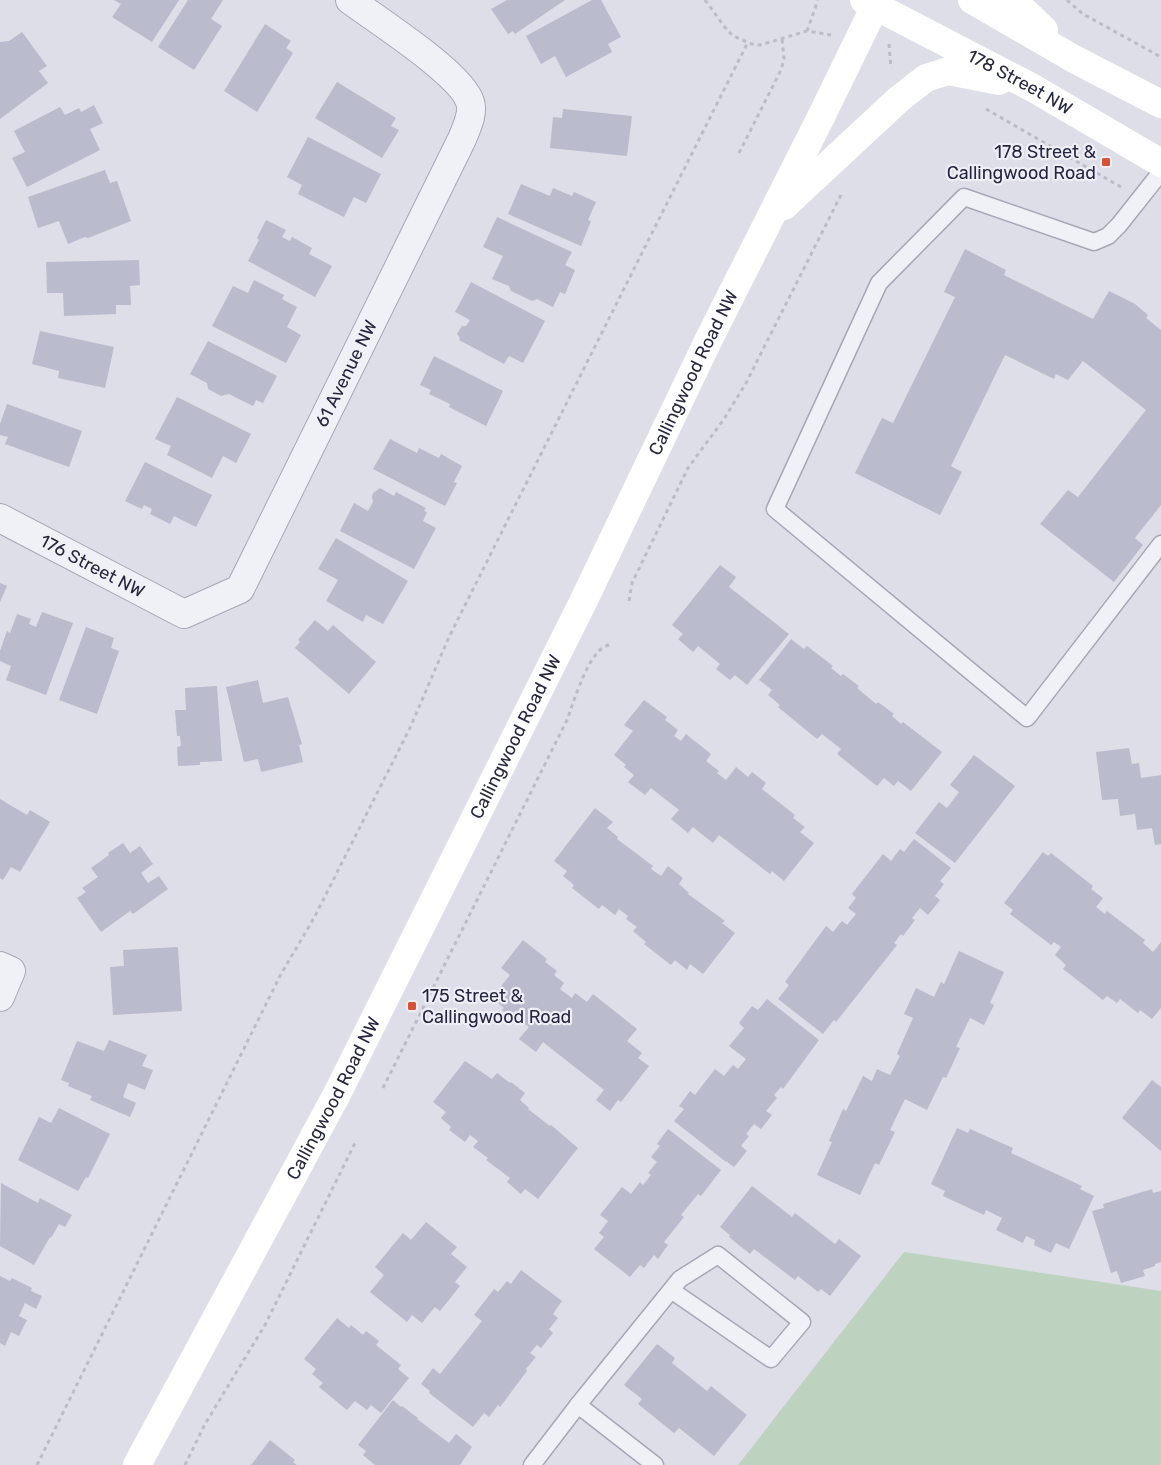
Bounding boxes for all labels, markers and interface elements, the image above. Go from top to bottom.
street label: 178 Street NW [963,45,1076,120]
place label: 178 Street & Callingwood Road [947,141,1096,184]
marker: 178 Street & Callingwood Road [1100,156,1112,168]
street label: Callingwood Road NW [644,287,743,459]
street label: 61 Avenue NW [311,317,382,431]
street label: 176 Street NW [36,530,148,602]
street label: Callingwood Road NW [465,651,566,822]
place label: 175 Street & Callingwood Road [422,985,571,1028]
marker: 175 Street & Callingwood Road [406,1000,418,1012]
street label: Callingwood Road NW [282,1013,385,1184]

